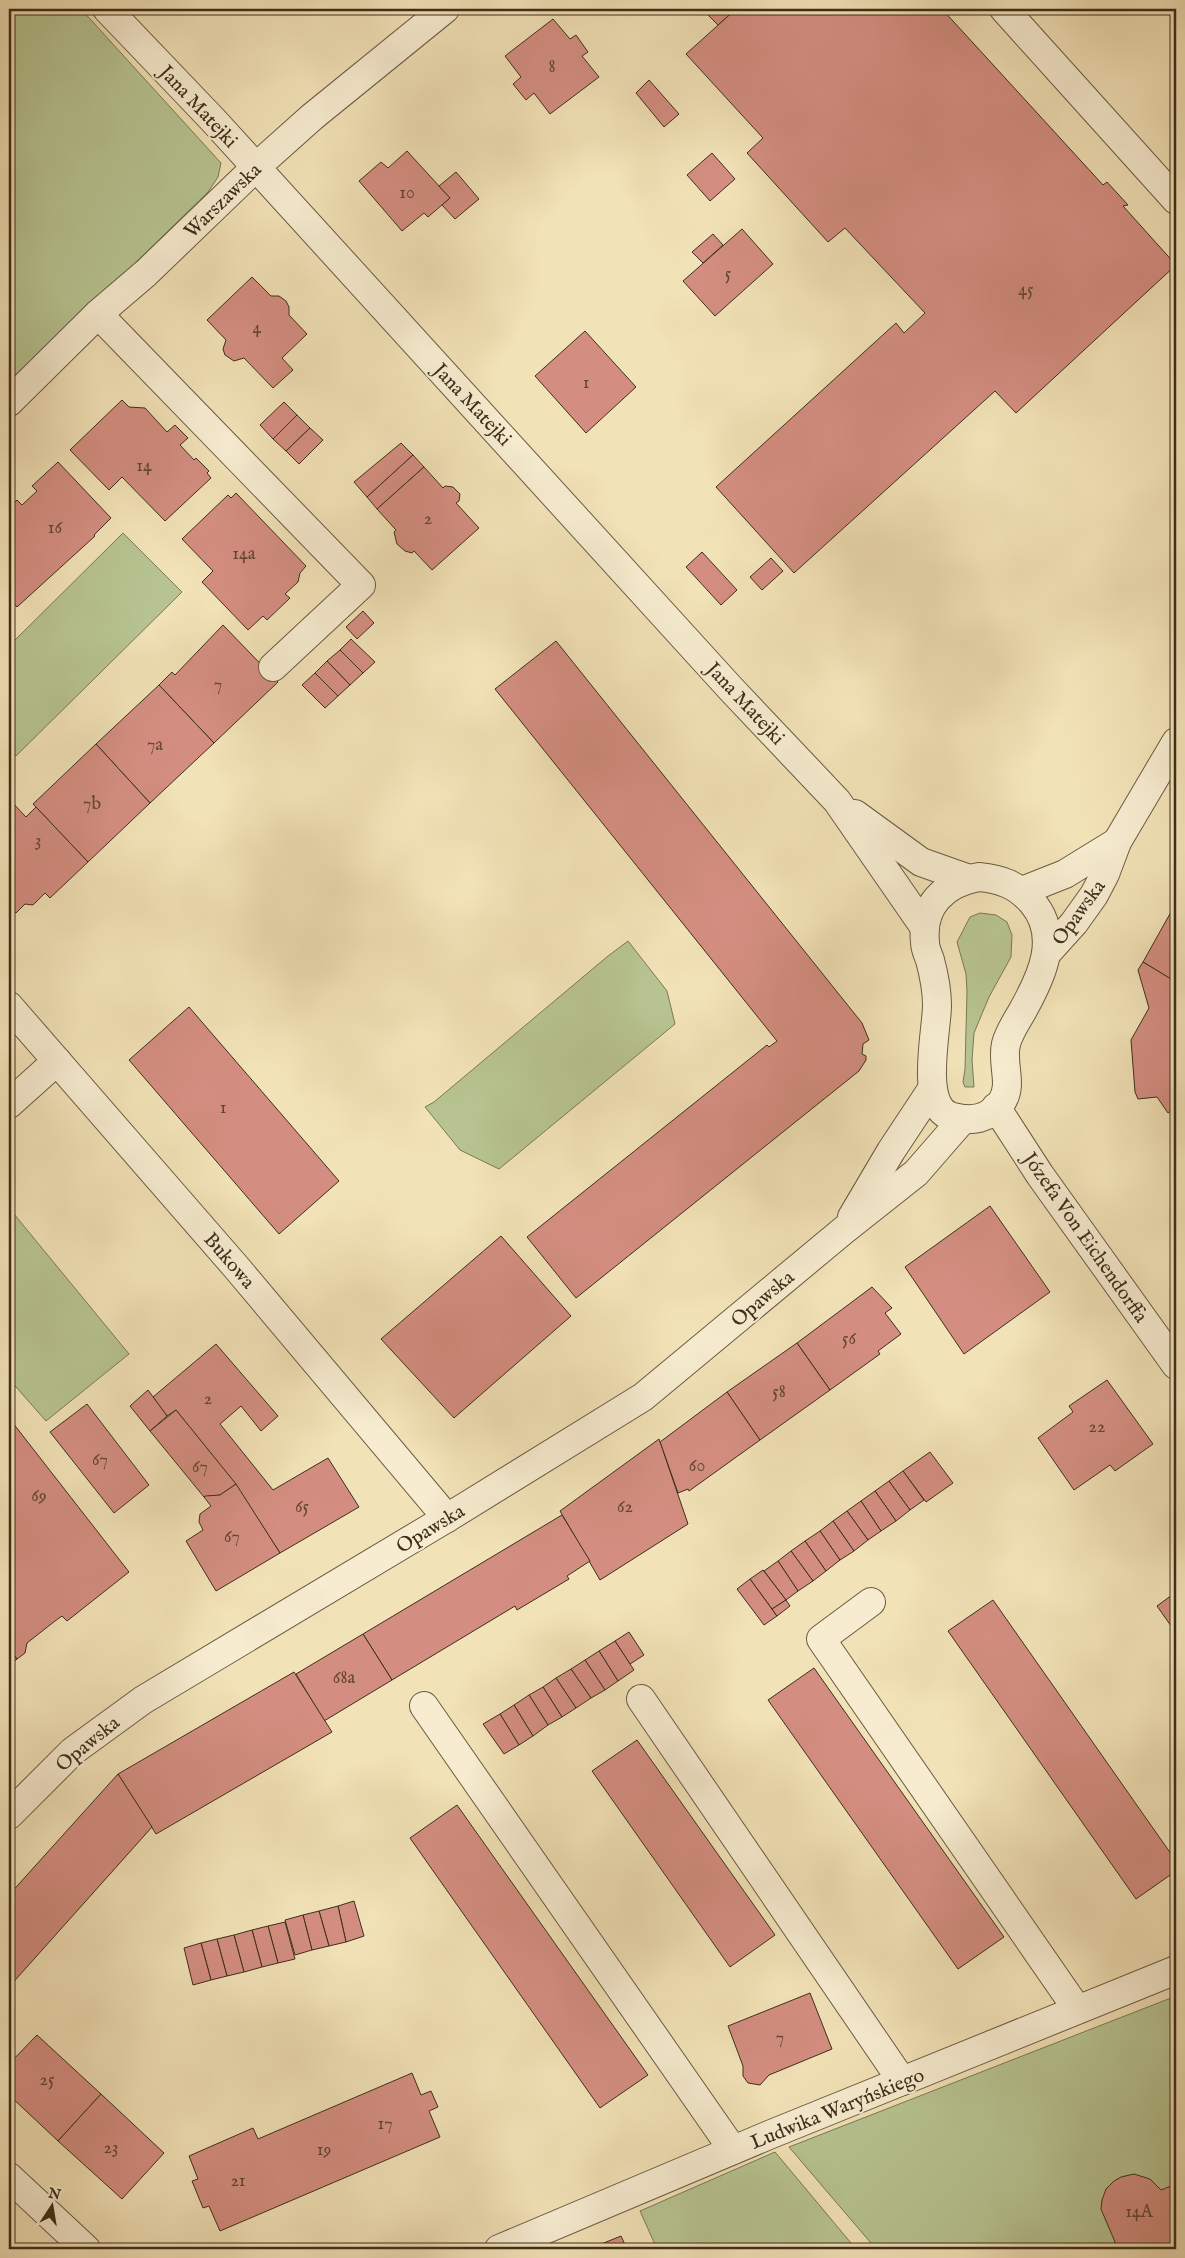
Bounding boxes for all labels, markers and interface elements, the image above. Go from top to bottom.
house number: 8 [548,56,556,79]
street label: Jana Matejki [152,59,243,154]
street label: Warszawska [179,158,267,244]
house number: 10 [399,182,415,205]
house number: 5 [725,263,732,286]
house number: 45 [1018,279,1034,302]
house number: 4 [253,317,262,340]
street label: Jana Matejki [426,357,517,452]
house number: 1 [583,372,589,395]
house number: 14 [136,455,152,478]
house number: 2 [424,508,432,531]
house number: 16 [48,517,63,540]
house number: 14a [232,543,256,566]
street label: Jana Matejki [699,656,790,751]
house number: 7 [214,674,222,697]
house number: 7a [147,734,163,757]
house number: 7b [83,793,101,816]
house number: 3 [35,830,41,853]
street label: Opawska [1047,875,1112,951]
house number: 1 [220,1097,226,1120]
street label: Józefa Von Eichendorffa [1015,1146,1153,1328]
street label: Bukowa [198,1228,260,1295]
street label: Opawska [726,1265,800,1333]
house number: 56 [842,1328,856,1351]
house number: 58 [772,1381,786,1404]
house number: 2 [204,1388,212,1411]
house number: 22 [1089,1416,1105,1439]
house number: 67 [92,1449,108,1472]
house number: 60 [689,1455,705,1478]
house number: 67 [192,1456,208,1479]
house number: 69 [31,1485,47,1508]
house number: 65 [295,1496,310,1519]
house number: 62 [617,1496,633,1519]
street label: Opawska [392,1499,470,1559]
house number: 67 [224,1526,240,1549]
house number: 68a [333,1667,355,1690]
street label: Opawska [51,1711,125,1778]
house number: 7 [776,2027,784,2050]
street label: Ludwika Waryńskiego [747,2063,928,2156]
house number: 25 [40,2069,55,2092]
house number: 17 [377,2113,393,2136]
house number: 23 [103,2137,119,2160]
house number: 19 [317,2139,331,2162]
house number: 21 [230,2170,246,2193]
north arrow [28,2180,78,2230]
text: N [46,2184,62,2204]
house number: 14A [1125,2201,1154,2224]

